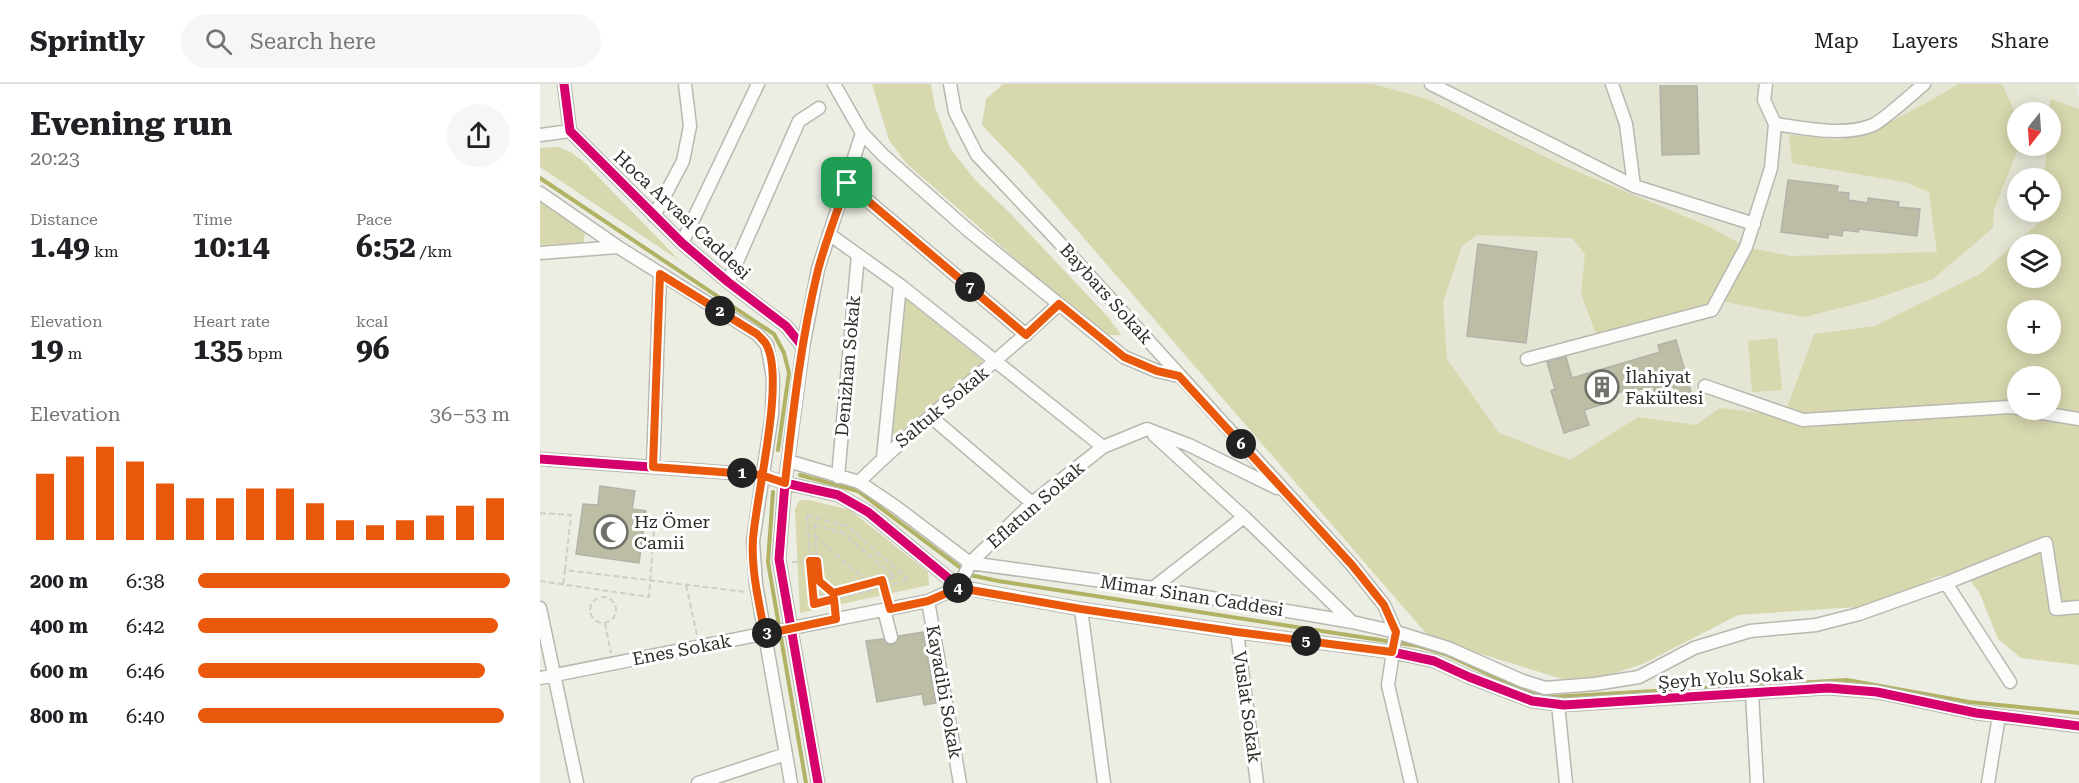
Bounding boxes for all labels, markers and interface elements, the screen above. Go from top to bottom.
search box [181,14,601,68]
text: Sprintly [30,25,145,58]
icon: search [202,25,235,58]
text: Search here [250,29,376,54]
text: Map [1814,29,1859,53]
text: Layers [1892,29,1958,53]
text: Share [1991,29,2049,53]
north arrow [2007,102,2061,156]
map controls [2007,102,2061,420]
text: Evening run [30,104,232,143]
button: share [447,104,510,167]
text: 20:23 [30,146,80,170]
street label: Hoca Arvasi Caddesi [610,146,755,284]
pin [821,157,872,208]
icon: arrive [830,166,863,199]
button: locate [2007,168,2061,222]
text: Distance [30,210,98,229]
text: Time [193,210,232,229]
text: Pace [356,210,392,229]
text: 1.49 [30,229,90,264]
text: 10:14 [193,229,270,264]
text: 6:52 [356,229,416,264]
button: layers [2007,234,2061,288]
street label: Baybars Sokak [1056,239,1157,348]
text: km [90,242,119,261]
text: /km [416,242,452,261]
pin: 7 [955,272,985,302]
text: 7 [966,277,974,296]
street label: Denizhan Sokak [831,294,864,437]
pin: 2 [705,296,735,326]
button: + [2007,300,2061,354]
text: 2 [716,301,724,320]
text: Elevation [30,312,103,331]
text: Heart rate [193,312,270,331]
text: kcal [356,312,388,331]
text: 19 [30,331,64,366]
text: 135 [193,331,243,366]
text: 96 [356,331,390,366]
text: m [64,344,82,363]
text: bpm [243,344,283,363]
street label: Saltuk Sokak [891,362,992,452]
place label: İlahiyat Fakültesi [1625,366,1704,408]
button: − [2007,366,2061,420]
building icon: İlahiyat Fakültesi [1584,369,1620,405]
text: Elevation [30,402,121,426]
text: 36–53 m [430,402,510,426]
pin: 6 [1226,429,1256,459]
text: 6 [1237,434,1245,453]
street label: Eflatun Sokak [983,457,1088,552]
pin: 1 [727,458,757,488]
text: 1 [738,463,746,482]
place label: Hz Ömer Camii [634,511,710,553]
mosque icon: Hz Ömer Camii [593,514,629,550]
text: 200 m [30,569,88,593]
text: 6:38 [126,569,165,593]
street label: Mimar Sinan Caddesi [1099,571,1285,620]
pin: 4 [943,573,973,603]
text: 4 [954,578,962,597]
text: 400 m [30,614,88,638]
text: 6:42 [126,614,165,638]
pin: 3 [752,618,782,648]
text: 3 [763,623,771,642]
street label: Kayadibi Sokak [922,623,967,761]
pin: 5 [1291,626,1321,656]
street label: Enes Sokak [631,630,733,669]
text: 5 [1302,631,1310,650]
street label: Vuslat Sokak [1229,650,1266,764]
text: 600 m [30,659,88,683]
text: 6:46 [126,659,165,683]
street label: Şeyh Yolu Sokak [1657,662,1804,693]
text: 800 m [30,704,88,728]
text: 6:40 [126,704,165,728]

